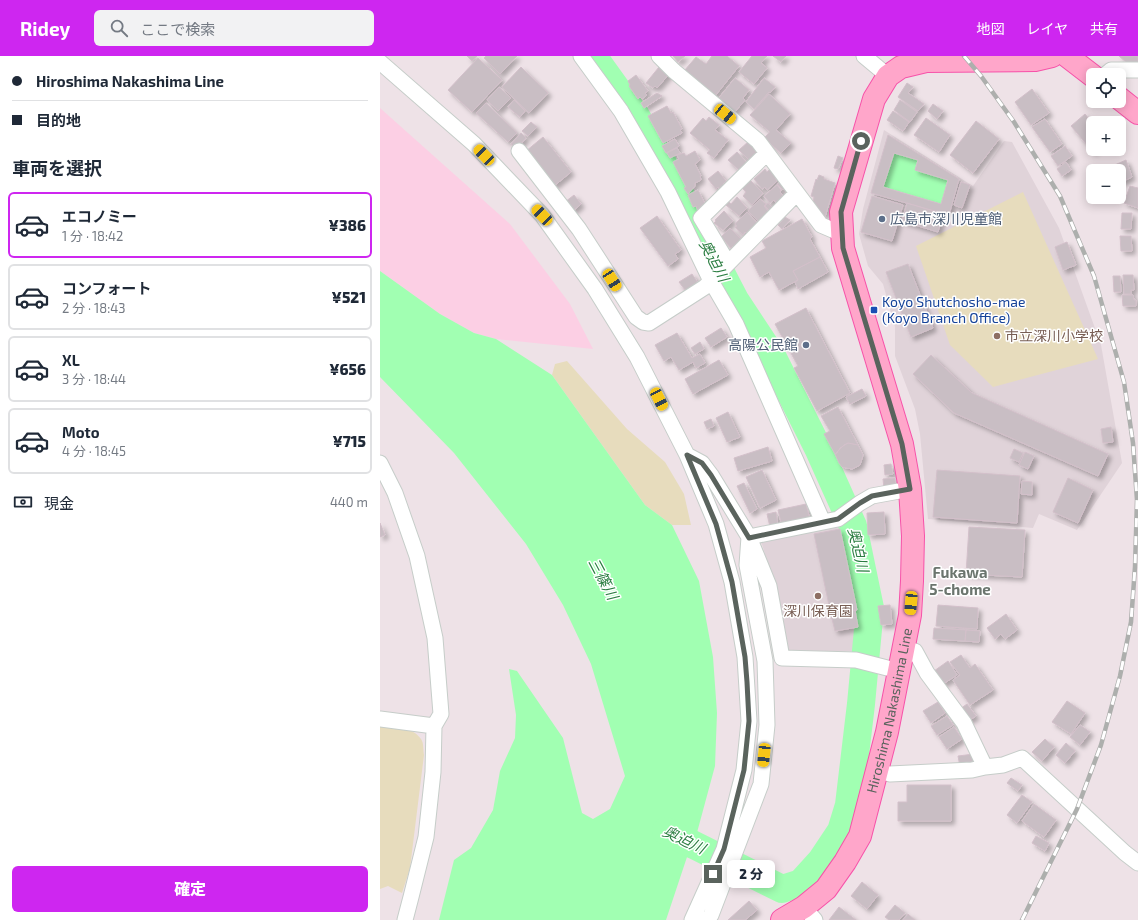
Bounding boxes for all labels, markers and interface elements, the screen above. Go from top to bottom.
search box [94,10,374,46]
text: Ridey [20,17,70,40]
icon: search [108,17,130,39]
text: ここで検索 [140,20,215,38]
text: 地図 [976,20,1004,37]
text: レイヤ [1026,20,1068,37]
text: 共有 [1090,20,1118,37]
map controls [1086,68,1126,204]
button: locate [1086,68,1126,108]
text: Hiroshima Nakashima Line [36,72,224,90]
car [712,102,738,126]
text: 目的地 [36,111,81,129]
button: + [1086,116,1126,156]
route start [852,132,870,150]
car [471,142,497,168]
text: 車両を選択 [12,157,102,179]
button: − [1086,164,1126,204]
car [529,202,555,228]
icon: car [14,207,50,243]
text: エコノミー [62,207,137,225]
place label: 広島市深川児童館 [890,210,1002,227]
marker: 広島市深川児童館 [877,214,887,224]
text: ¥386 [329,216,366,234]
text: 1 分 · 18:42 [62,228,123,244]
water label: 奥迫川 [696,236,734,286]
car [600,267,624,293]
icon: car [14,279,50,315]
text: コンフォート [62,279,152,297]
text: ¥521 [332,288,366,306]
place label: Koyo Shutchosho-mae (Koyo Branch Office) [882,293,1026,326]
text: 2 分 · 18:43 [62,300,125,316]
marker: Koyo Shutchosho-mae (Koyo Branch Office) [869,305,879,315]
place label: 市立深川小学校 [1005,327,1103,344]
marker: 市立深川小学校 [992,331,1002,341]
place label: 高陽公民館 [728,336,798,353]
marker: 高陽公民館 [801,340,811,350]
icon: car [14,351,50,387]
text: XL [62,351,80,369]
text: ¥656 [329,360,366,378]
text: 3 分 · 18:44 [62,371,126,387]
car [648,386,670,412]
icon: car [14,423,50,459]
text: Moto [62,423,100,441]
text: ¥715 [332,432,366,450]
text: 4 分 · 18:45 [62,443,126,459]
icon: cash [12,491,34,513]
text: 現金 [44,494,74,512]
text: 440 m [330,494,368,510]
water label: 奥迫川 [845,526,873,576]
water label: 三篠川 [585,554,623,604]
district label: Fukawa 5-chome [929,563,991,598]
marker: 深川保育園 [813,591,823,601]
car [904,591,918,615]
place label: 深川保育園 [783,602,853,619]
street label: Hiroshima Nakashima Line [863,626,915,795]
car [757,742,771,768]
water label: 奥迫川 [660,821,710,858]
callout: 2 分 [727,860,775,888]
route end [704,865,722,883]
button: 確定 [12,866,368,912]
text: 2 分 [739,866,763,882]

